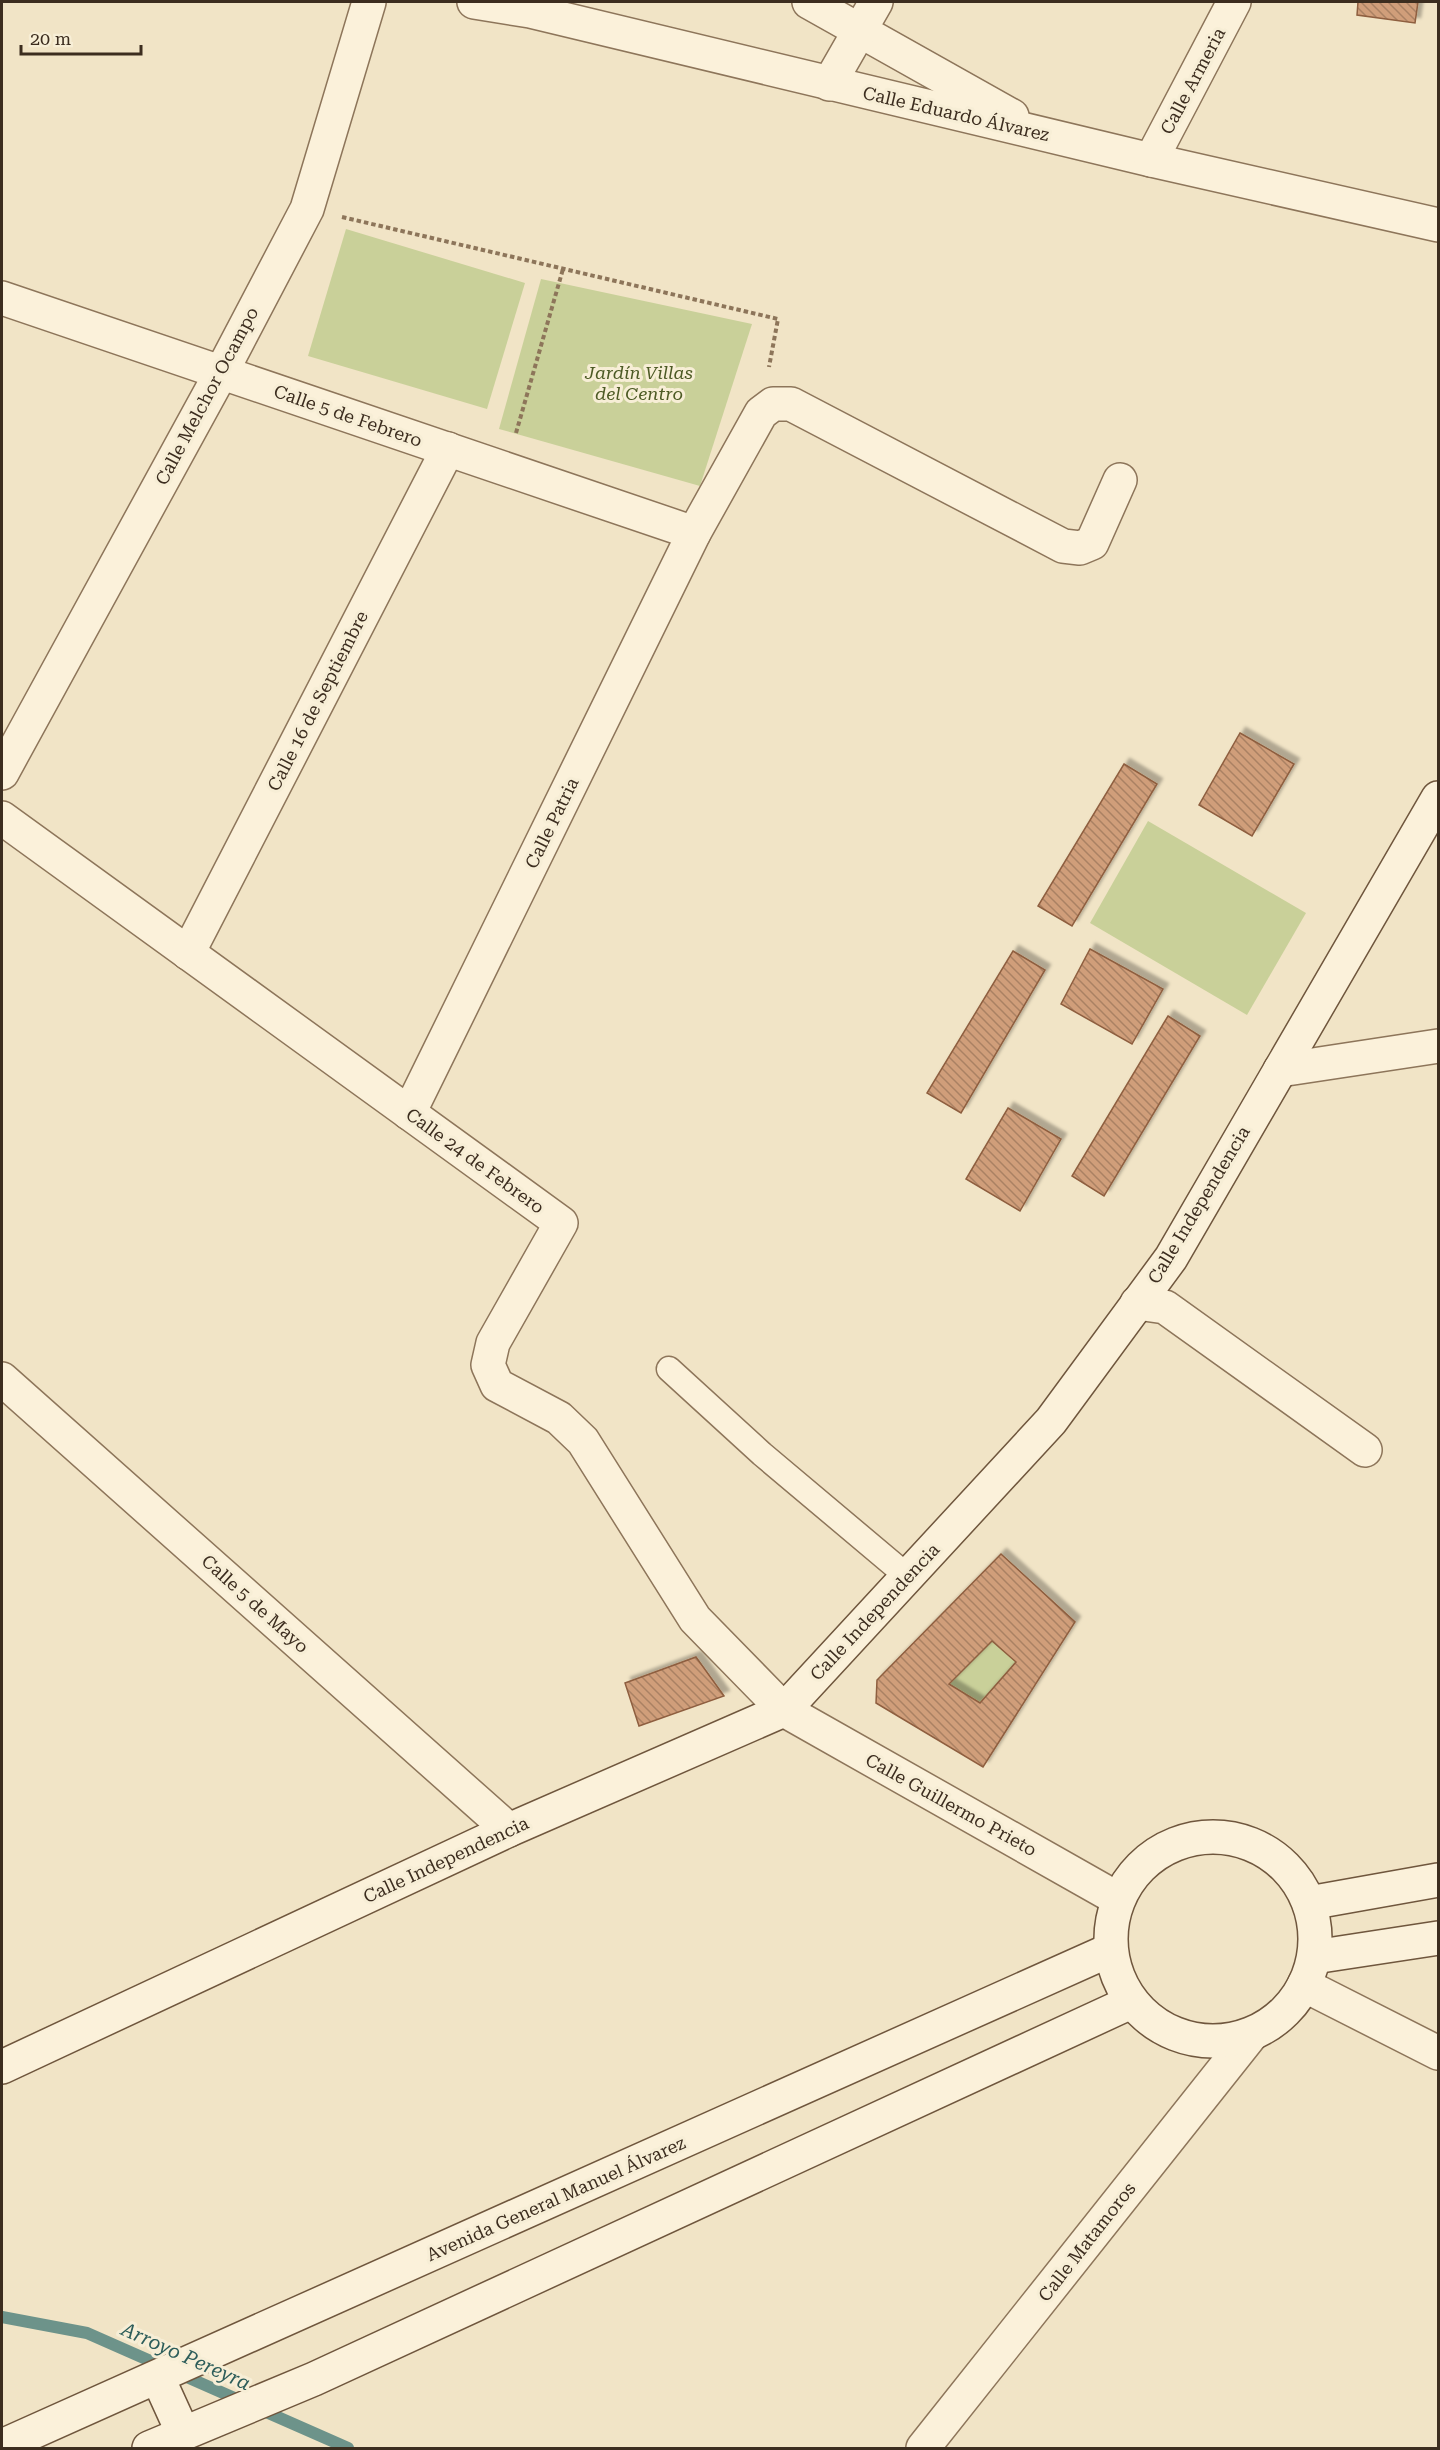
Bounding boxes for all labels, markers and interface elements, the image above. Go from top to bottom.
scale bar [21,18,141,56]
street label: Calle Armeria [1156,24,1229,138]
text: 20 m [30,28,71,49]
street label: Calle Eduardo Álvarez [861,82,1052,145]
street label: Calle Melchor Ocampo [151,303,262,488]
park label: Jardín Villas del Centro [584,362,693,404]
street label: Calle 5 de Febrero [271,380,425,451]
street label: Calle 16 de Septiembre [263,607,372,794]
street label: Calle Patria [521,774,583,872]
street label: Calle 24 de Febrero [402,1103,548,1218]
street label: Calle Independencia [1143,1122,1254,1287]
street label: Calle Independencia [806,1539,944,1685]
street label: Calle 5 de Mayo [198,1550,313,1657]
street label: Calle Guillermo Prieto [862,1749,1040,1860]
street label: Calle Independencia [360,1812,532,1907]
street label: Avenida General Manuel Álvarez [423,2132,689,2265]
street label: Calle Matamoros [1034,2178,1140,2305]
water label: Arroyo Pereyra [117,2316,254,2395]

